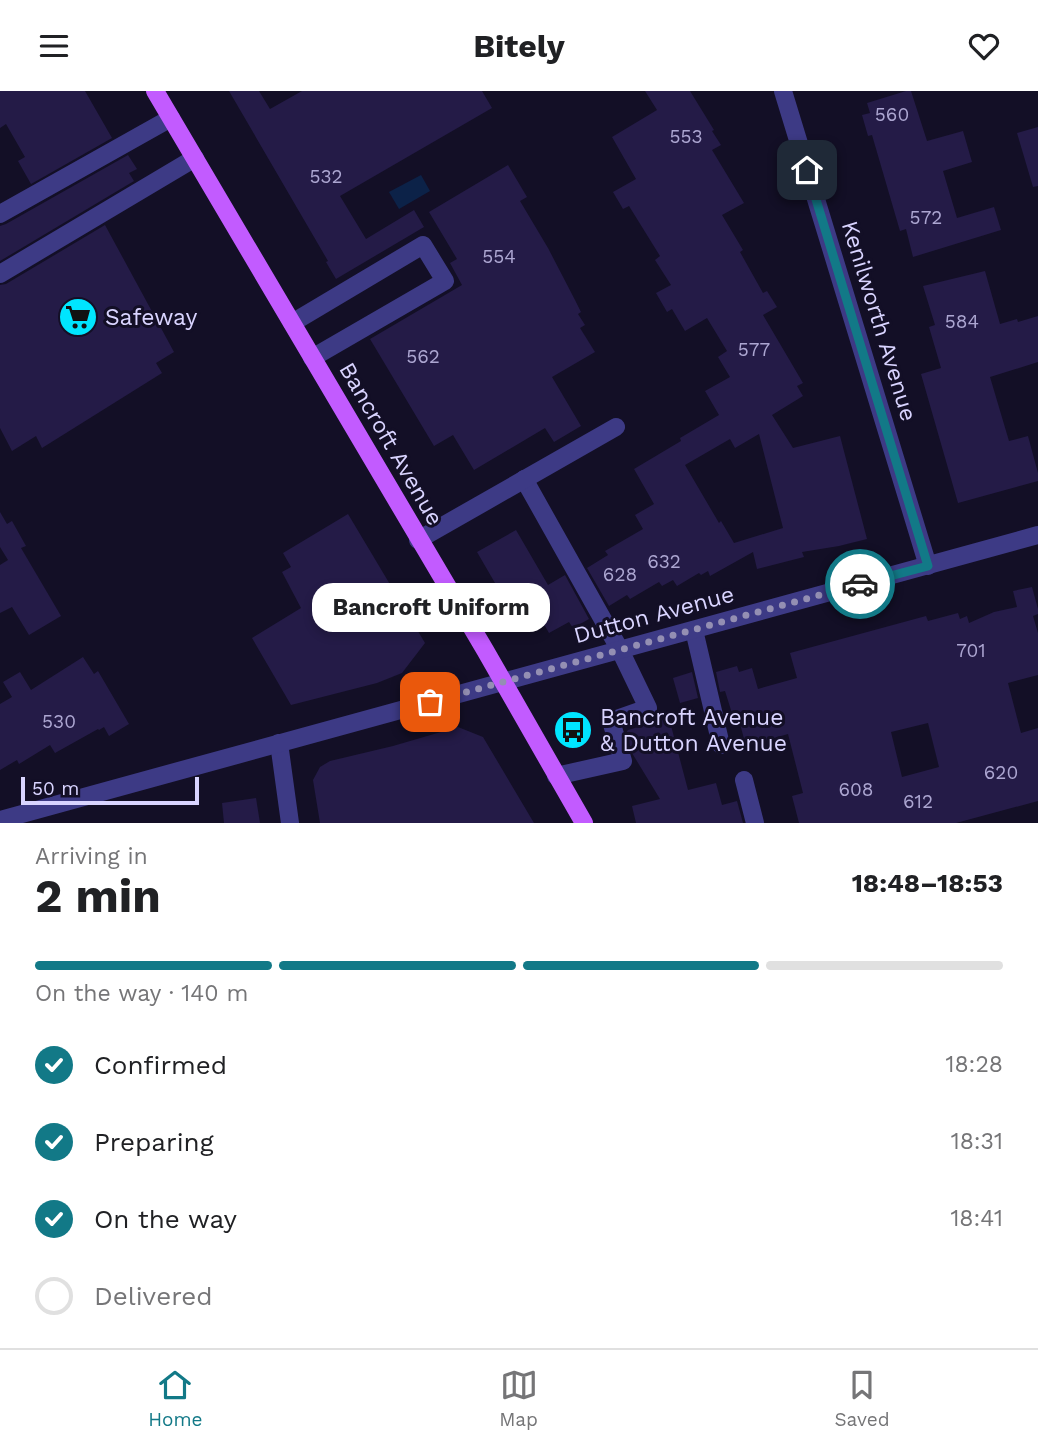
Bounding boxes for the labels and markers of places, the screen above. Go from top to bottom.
pin [777,140,837,200]
supermarket icon: Safeway [57,296,99,338]
place label: Safeway [105,304,197,331]
callout: Bancroft Uniform [311,583,549,632]
pin [400,672,460,732]
place label: Bancroft Avenue & Dutton Avenue [600,704,787,757]
bus stop icon: Bancroft Avenue & Dutton Avenue [552,709,594,751]

